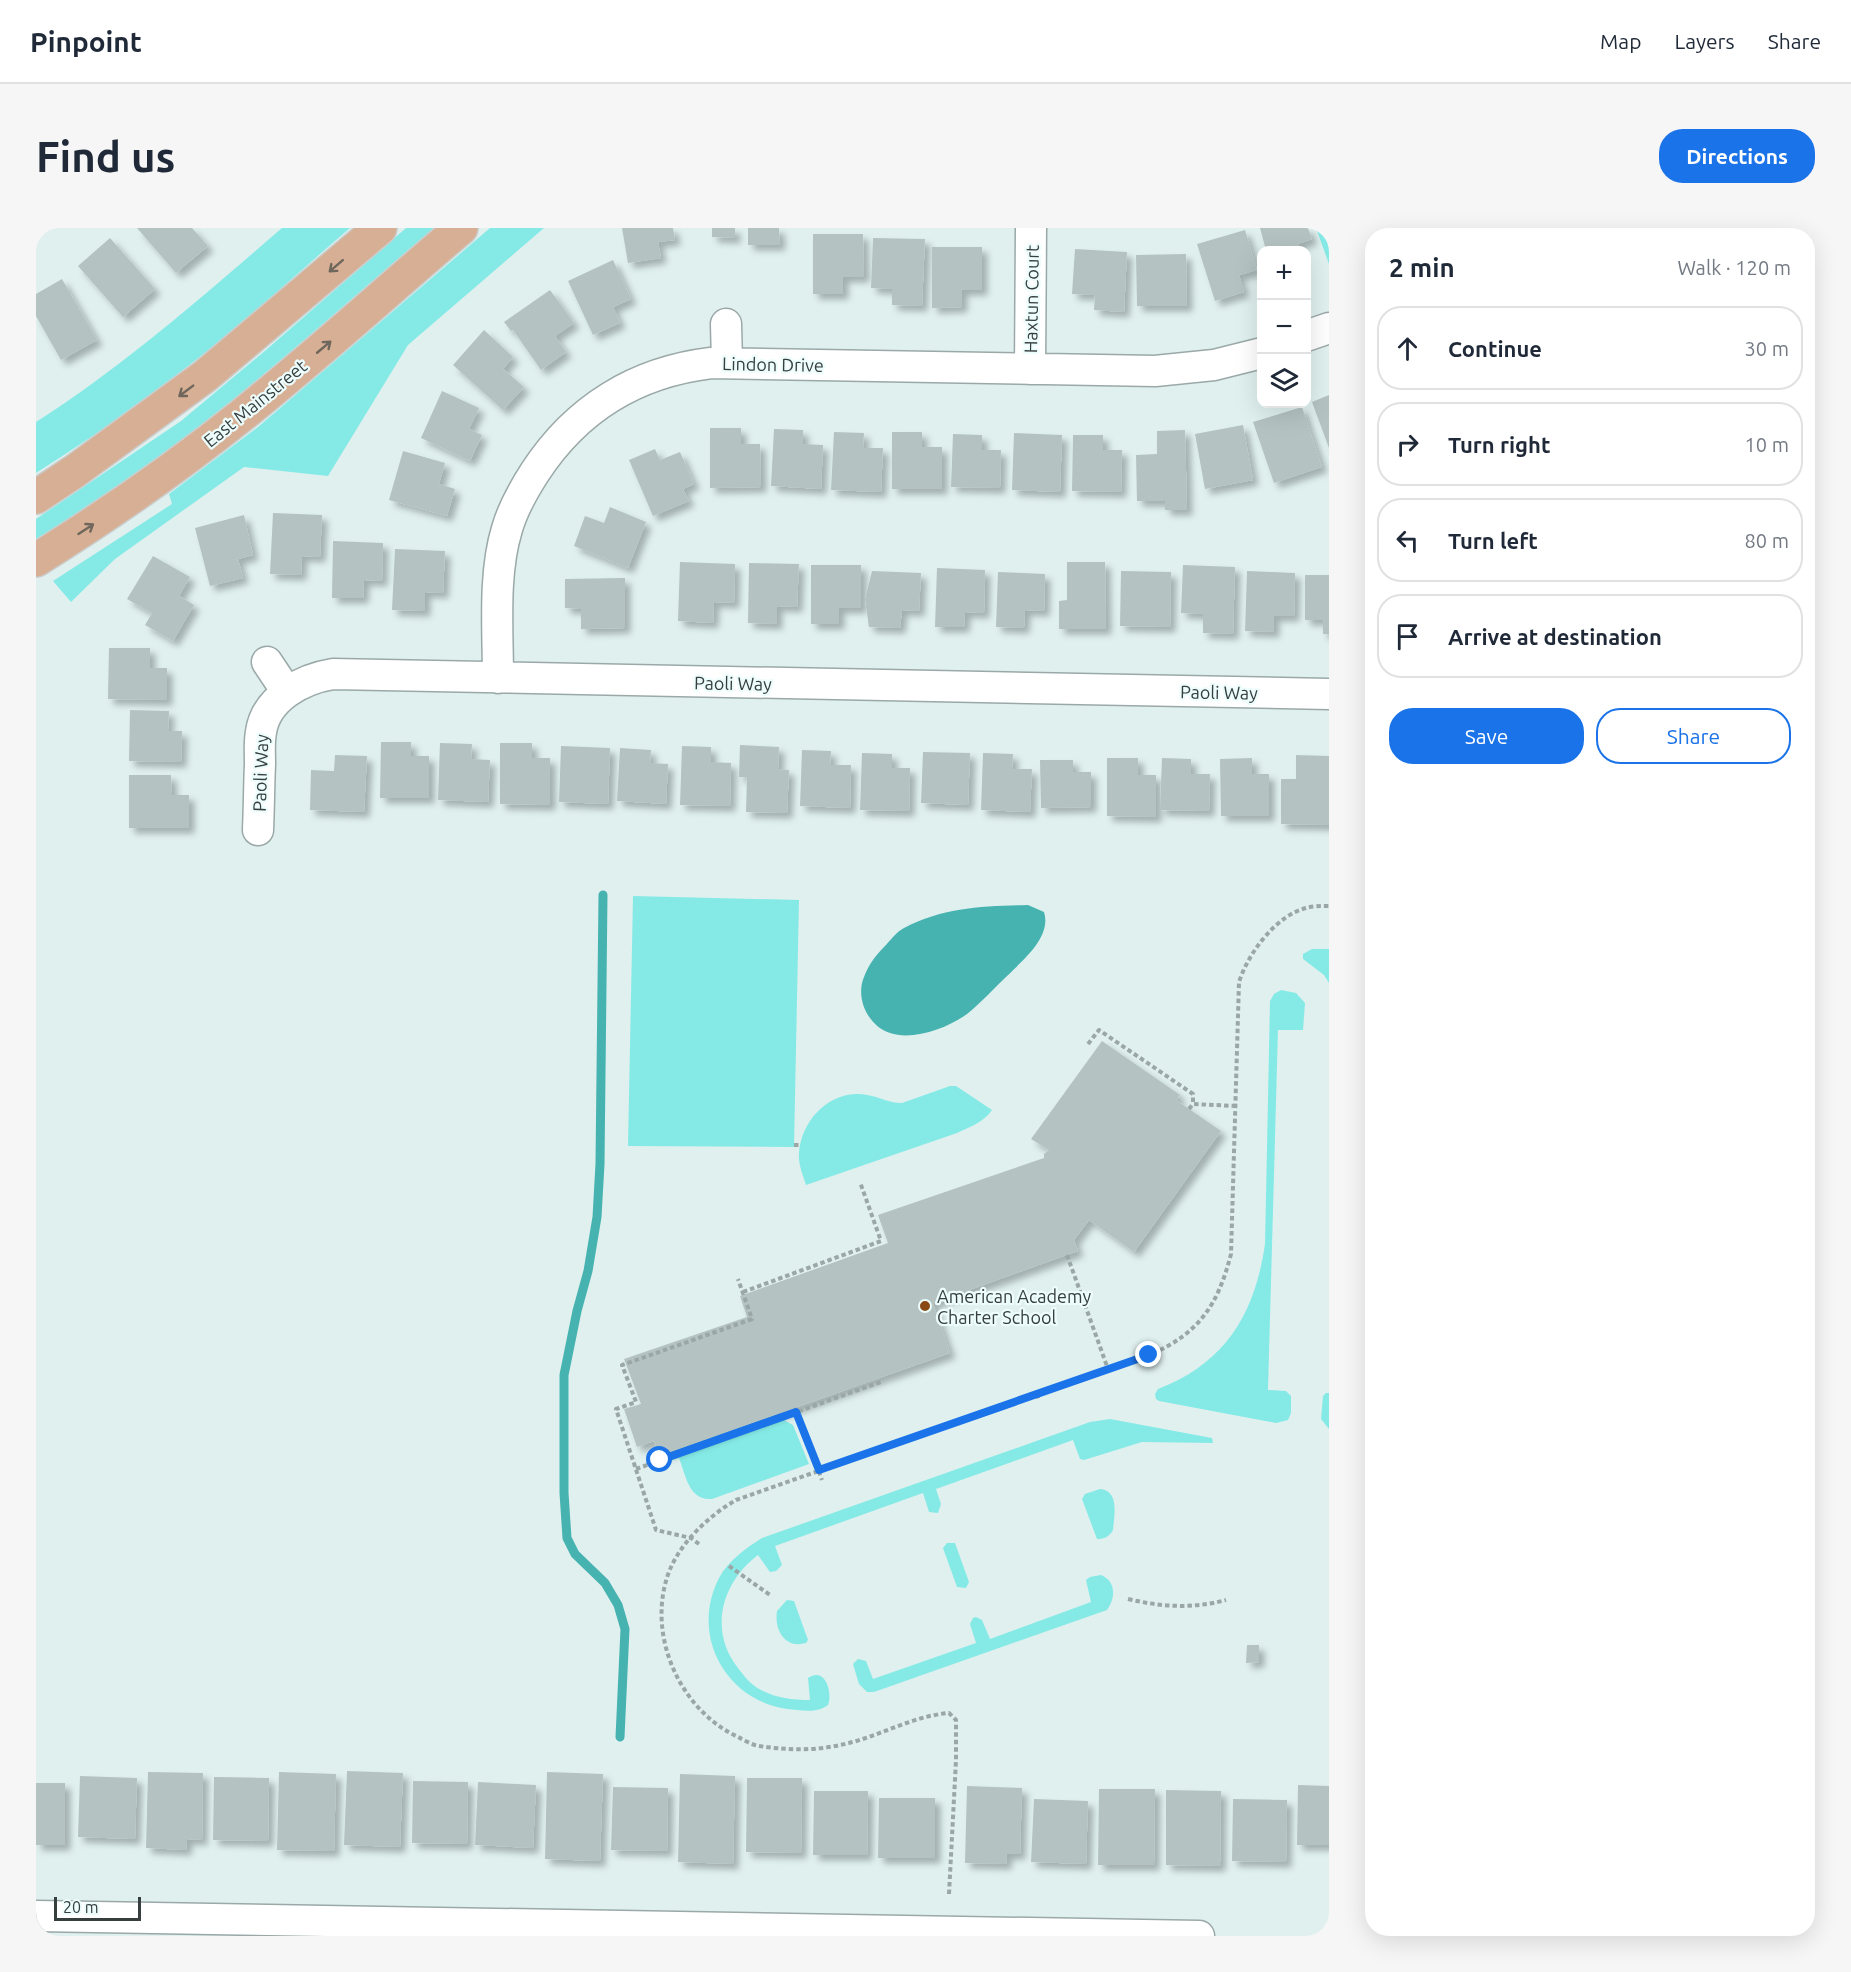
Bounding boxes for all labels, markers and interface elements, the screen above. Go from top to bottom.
text: Pinpoint [30,26,142,57]
text: Map [1600,29,1641,53]
text: Layers [1674,29,1735,53]
text: Share [1768,29,1821,53]
button: Directions [1659,129,1815,183]
text: Find us [36,133,175,180]
street label: Haxtun Court [1020,245,1042,353]
map controls [1257,246,1311,408]
button: + [1257,246,1311,300]
text: 2 min [1389,253,1455,282]
text: Walk · 120 m [1678,256,1791,279]
one-way arrow [329,259,344,273]
button: − [1257,300,1311,354]
icon: ahead [1391,332,1424,365]
text: Continue [1448,336,1542,361]
text: 30 m [1745,337,1789,360]
one-way arrow [316,340,331,354]
street label: Lindon Drive [722,353,824,375]
button: layers [1257,354,1311,408]
street label: East Mainstreet [200,355,310,451]
one-way arrow [178,384,194,397]
icon: right [1391,428,1424,461]
text: Turn right [1448,432,1550,457]
text: 10 m [1745,433,1789,456]
one-way arrow [77,522,94,535]
icon: left [1391,524,1424,557]
text: Turn left [1448,528,1538,553]
text: 80 m [1745,529,1789,552]
icon: arrive [1391,620,1424,653]
text: Arrive at destination [1448,624,1662,649]
street label: Paoli Way [694,672,772,694]
street label: Paoli Way [1180,681,1258,703]
button: Save [1389,708,1584,764]
button: Share [1596,708,1791,764]
street label: Paoli Way [249,733,271,812]
place label: American Academy Charter School [937,1286,1092,1327]
marker: American Academy Charter School [918,1299,932,1313]
route end [1135,1341,1161,1367]
route start [646,1446,672,1472]
scale bar [54,1894,141,1922]
text: 20 m [63,1898,99,1916]

